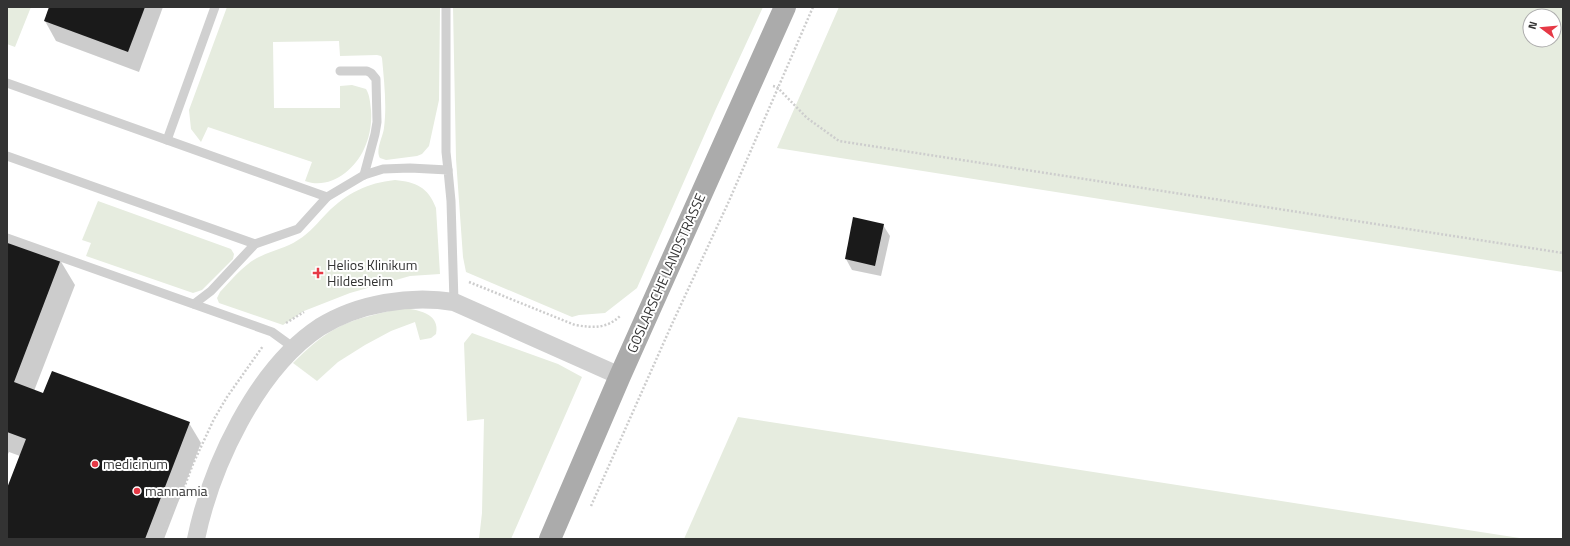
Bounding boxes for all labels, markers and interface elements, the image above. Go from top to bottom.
north arrow [1522,8,1562,48]
text: N [1524,19,1541,31]
street label: GOSLARSCHE LANDSTRASSE [621,189,710,356]
place label: Helios Klinikum Hildesheim [327,254,417,291]
marker: Helios Klinikum Hildesheim [312,267,324,279]
place label: medicinum [103,453,168,474]
marker: medicinum [90,459,100,469]
place label: mannamia [145,480,208,501]
marker: mannamia [132,486,142,496]

